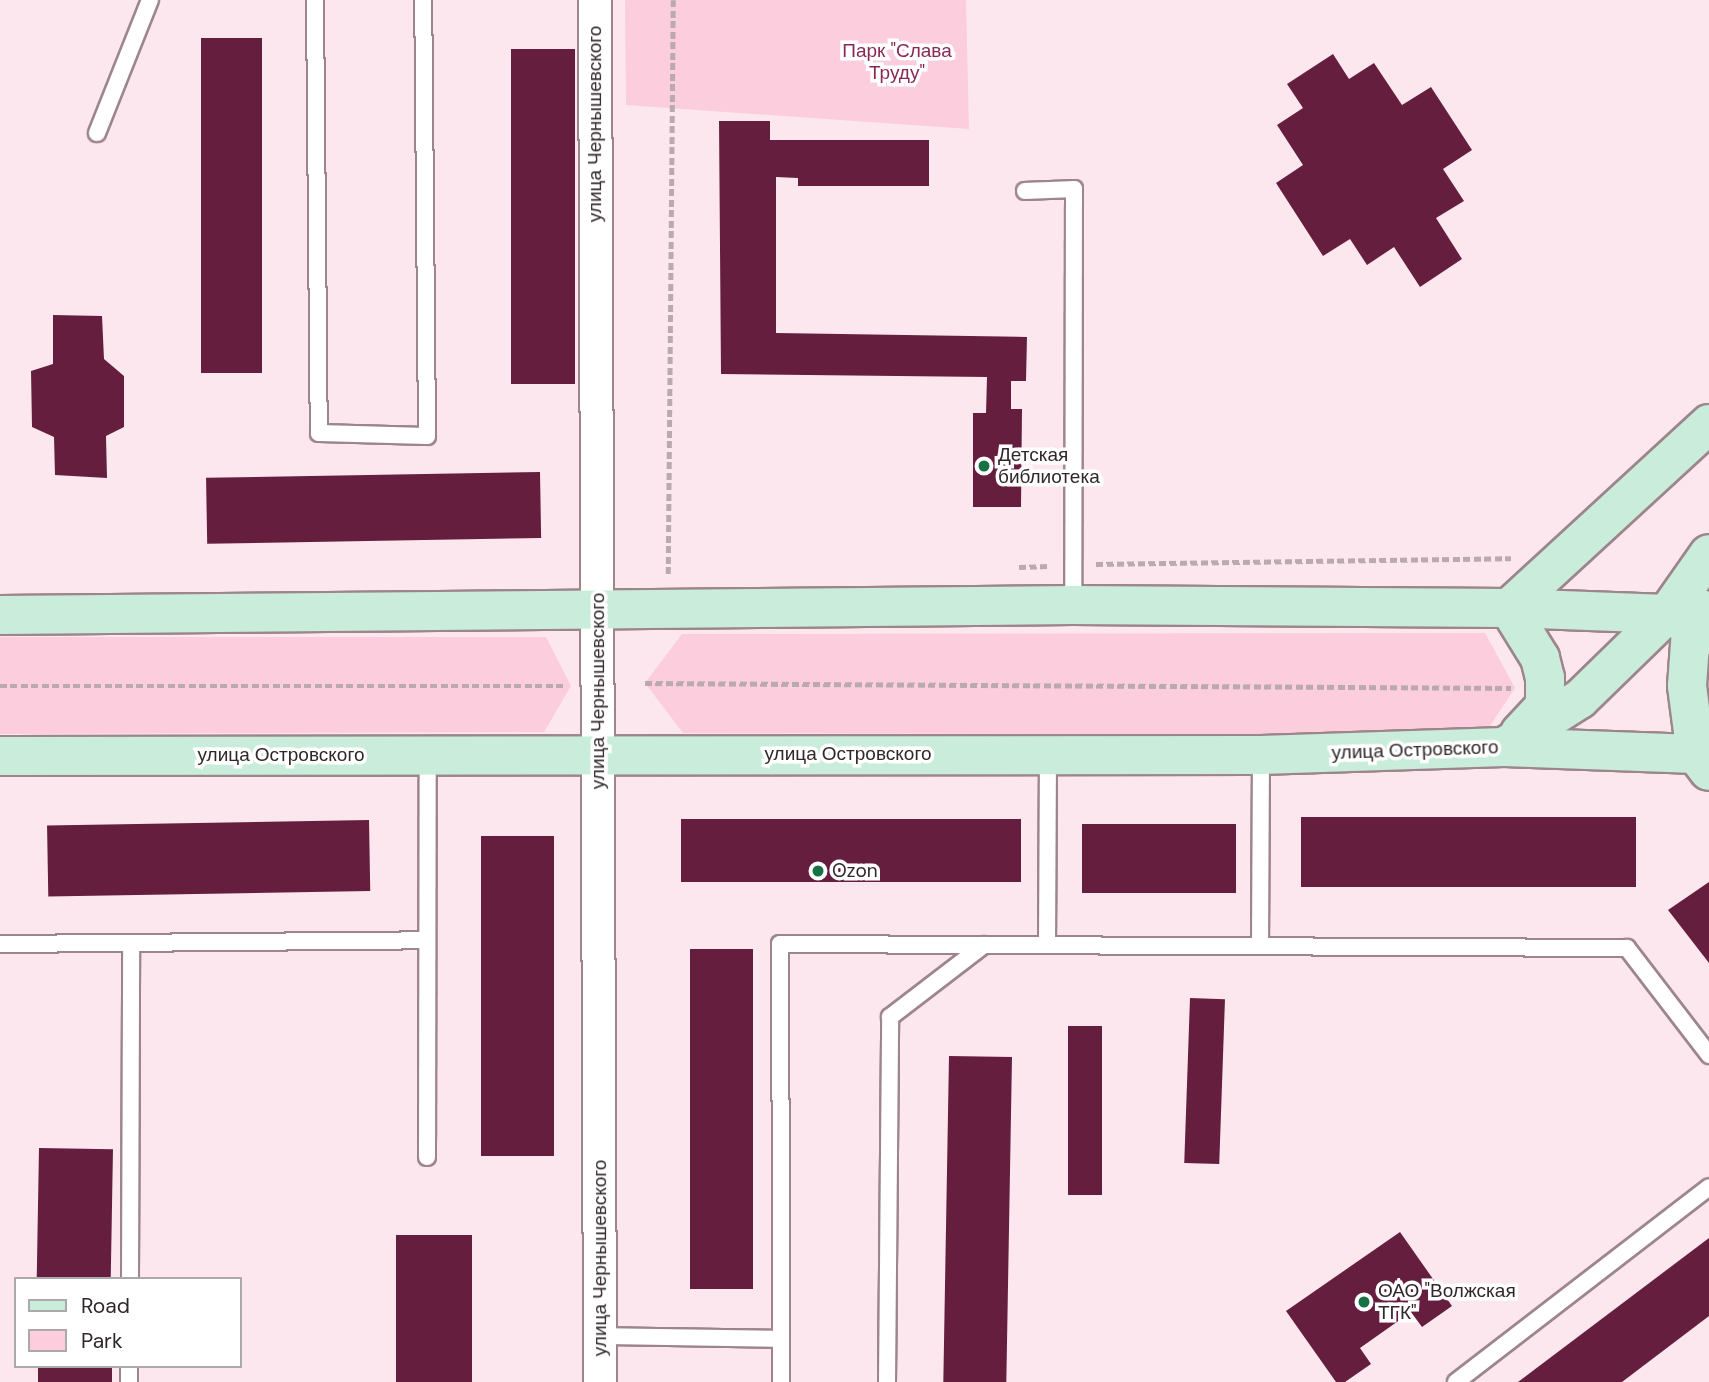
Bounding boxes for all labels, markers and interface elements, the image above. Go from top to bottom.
street label: улица Чернышевского [584,26,606,222]
park label: Парк "Слава Труду" [842,40,952,84]
place label: Детская библиотека [998,444,1100,488]
marker: Детская библиотека [976,458,992,474]
street label: улица Чернышевского [587,593,609,789]
street label: улица Островского [1331,736,1499,764]
street label: улица Островского [765,743,931,765]
street label: улица Островского [198,744,364,766]
place label: Ozon [832,860,878,882]
marker: Ozon [810,863,826,879]
street label: улица Чернышевского [589,1160,611,1356]
legend [14,1277,242,1368]
place label: ОАО "Волжская ТГК" [1378,1280,1516,1324]
text: Road [81,1292,130,1320]
marker: ОАО "Волжская ТГК" [1356,1294,1372,1310]
text: Park [81,1327,122,1355]

